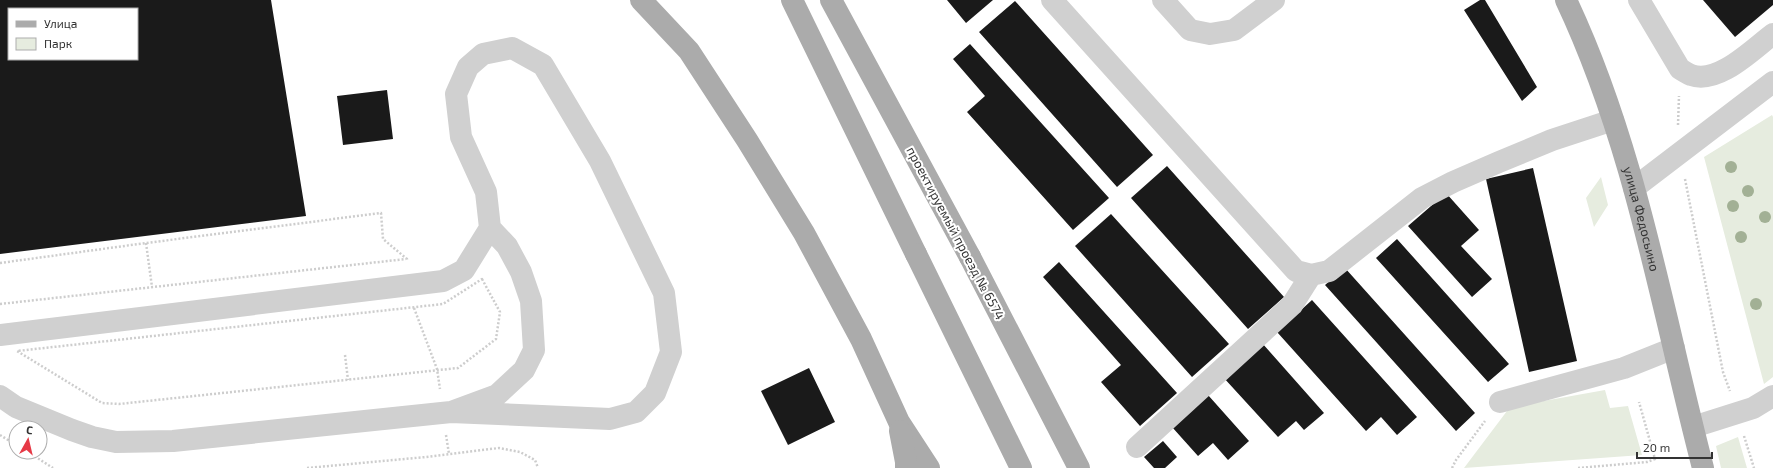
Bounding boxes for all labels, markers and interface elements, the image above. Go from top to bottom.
legend [8,8,138,60]
text: Улица [44,16,77,30]
text: Парк [44,36,73,50]
street label: проектируемый проезд № 6574 [903,144,1009,322]
street label: улица Федосьино [1620,165,1663,273]
north arrow [8,420,48,460]
text: С [25,423,34,437]
scale bar [1637,434,1712,460]
text: 20 m [1643,440,1670,454]

